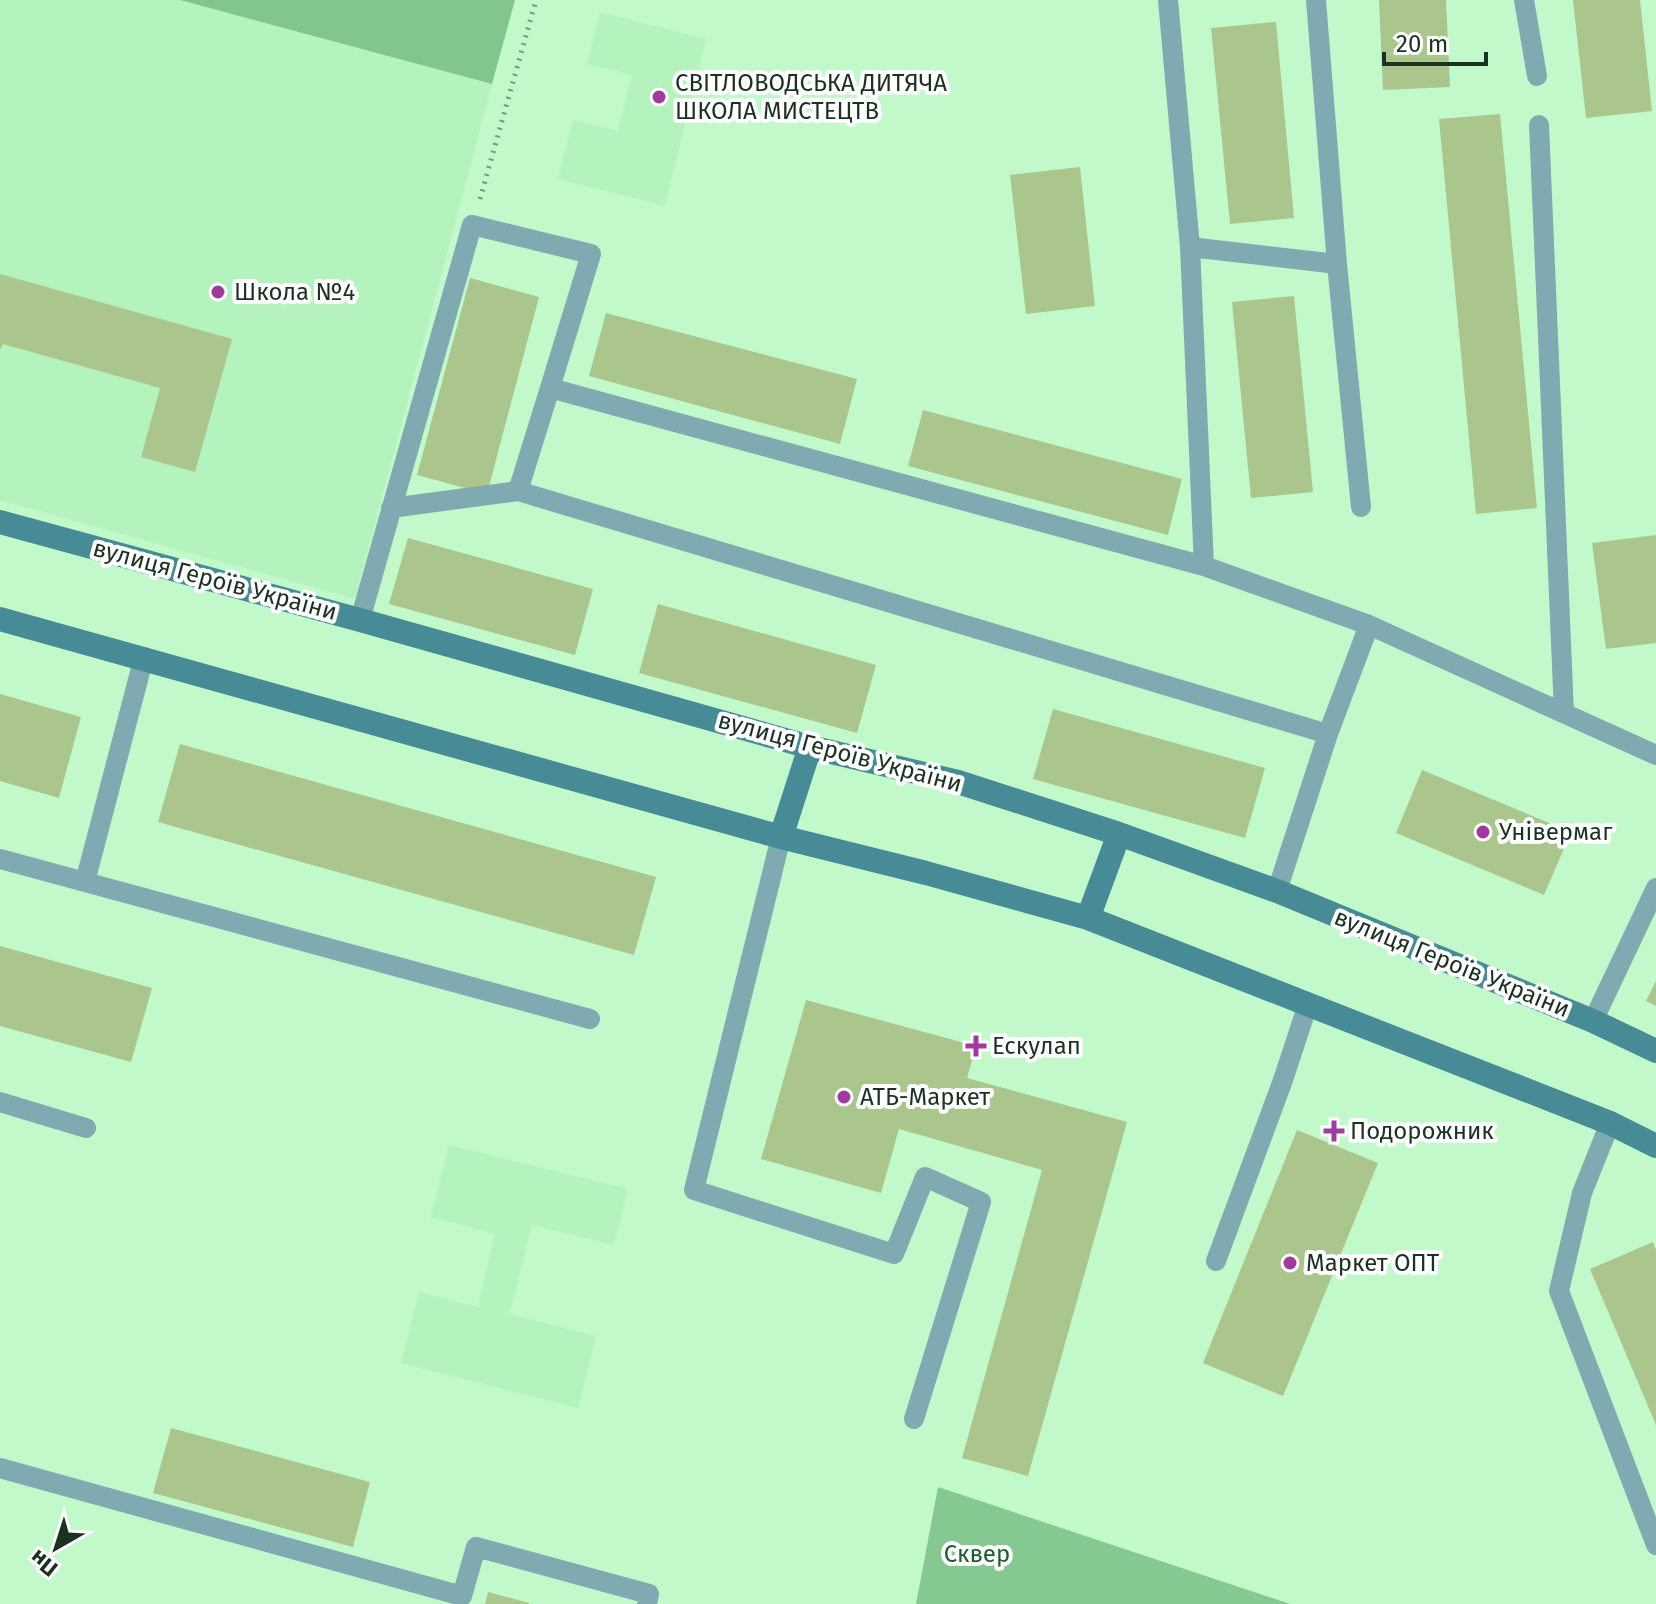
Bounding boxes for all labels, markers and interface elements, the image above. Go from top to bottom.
scale bar [1384,16,1486,66]
text: 20 m [1396,30,1448,58]
place label: СВІТЛОВОДСЬКА ДИТЯЧА ШКОЛА МИСТЕЦТВ [675,69,947,125]
marker: СВІТЛОВОДСЬКА ДИТЯЧА ШКОЛА МИСТЕЦТВ [650,88,668,106]
place label: Школа №4 [234,278,355,306]
marker: Школа №4 [209,283,227,301]
street label: вулиця Героїв України [90,534,340,626]
street label: вулиця Героїв України [715,706,965,798]
place label: Універмаг [1499,818,1613,846]
marker: Універмаг [1474,823,1492,841]
street label: вулиця Героїв України [1330,903,1574,1023]
place label: Ескулап [992,1032,1081,1060]
marker: Ескулап [967,1037,985,1055]
place label: АТБ-Маркет [860,1083,990,1111]
marker: АТБ-Маркет [835,1088,853,1106]
place label: Подорожник [1350,1117,1494,1145]
marker: Подорожник [1325,1122,1343,1140]
place label: Маркет ОПТ [1306,1249,1440,1277]
marker: Маркет ОПТ [1281,1254,1299,1272]
north arrow [16,1508,96,1588]
park label: Сквер [944,1540,1010,1568]
text: Пн [25,1544,63,1582]

